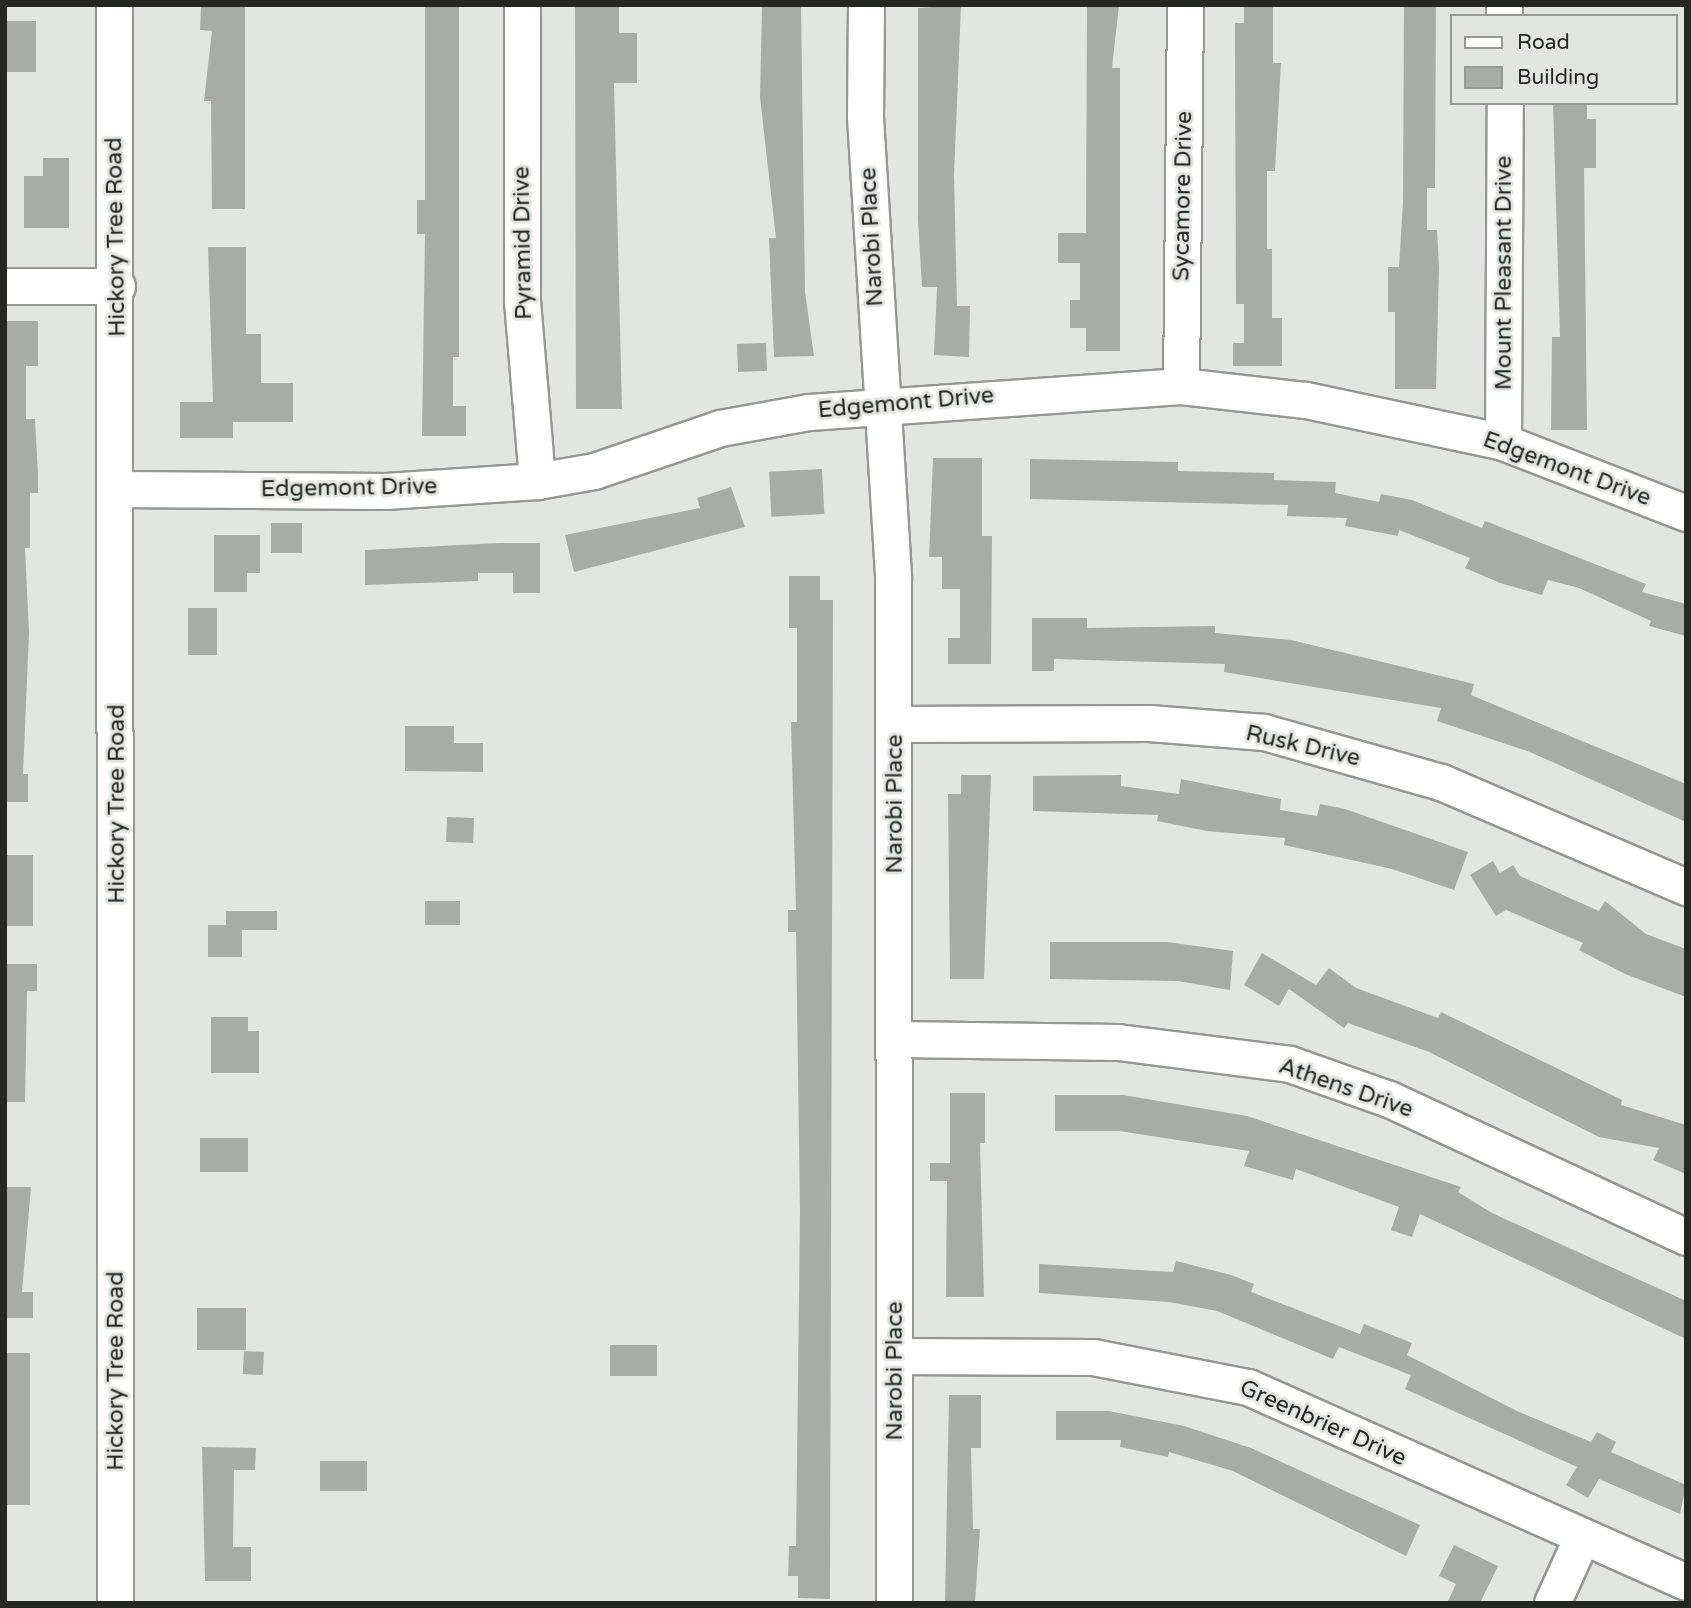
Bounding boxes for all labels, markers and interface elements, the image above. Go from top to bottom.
legend [1450,14,1677,105]
text: Road [1517,30,1570,55]
text: Building [1517,65,1599,90]
street label: Sycamore Drive [1168,111,1198,281]
street label: Hickory Tree Road [100,137,132,337]
street label: Mount Pleasant Drive [1490,156,1518,390]
street label: Pyramid Drive [508,166,538,320]
street label: Narobi Place [855,167,889,307]
street label: Edgemont Drive [817,382,995,424]
street label: Edgemont Drive [1479,426,1655,512]
street label: Edgemont Drive [260,473,438,503]
street label: Hickory Tree Road [103,704,131,904]
street label: Rusk Drive [1243,719,1363,773]
street label: Narobi Place [881,734,909,874]
street label: Athens Drive [1275,1052,1417,1124]
street label: Hickory Tree Road [102,1271,130,1471]
street label: Narobi Place [881,1301,909,1441]
street label: Greenbrier Drive [1235,1374,1411,1472]

